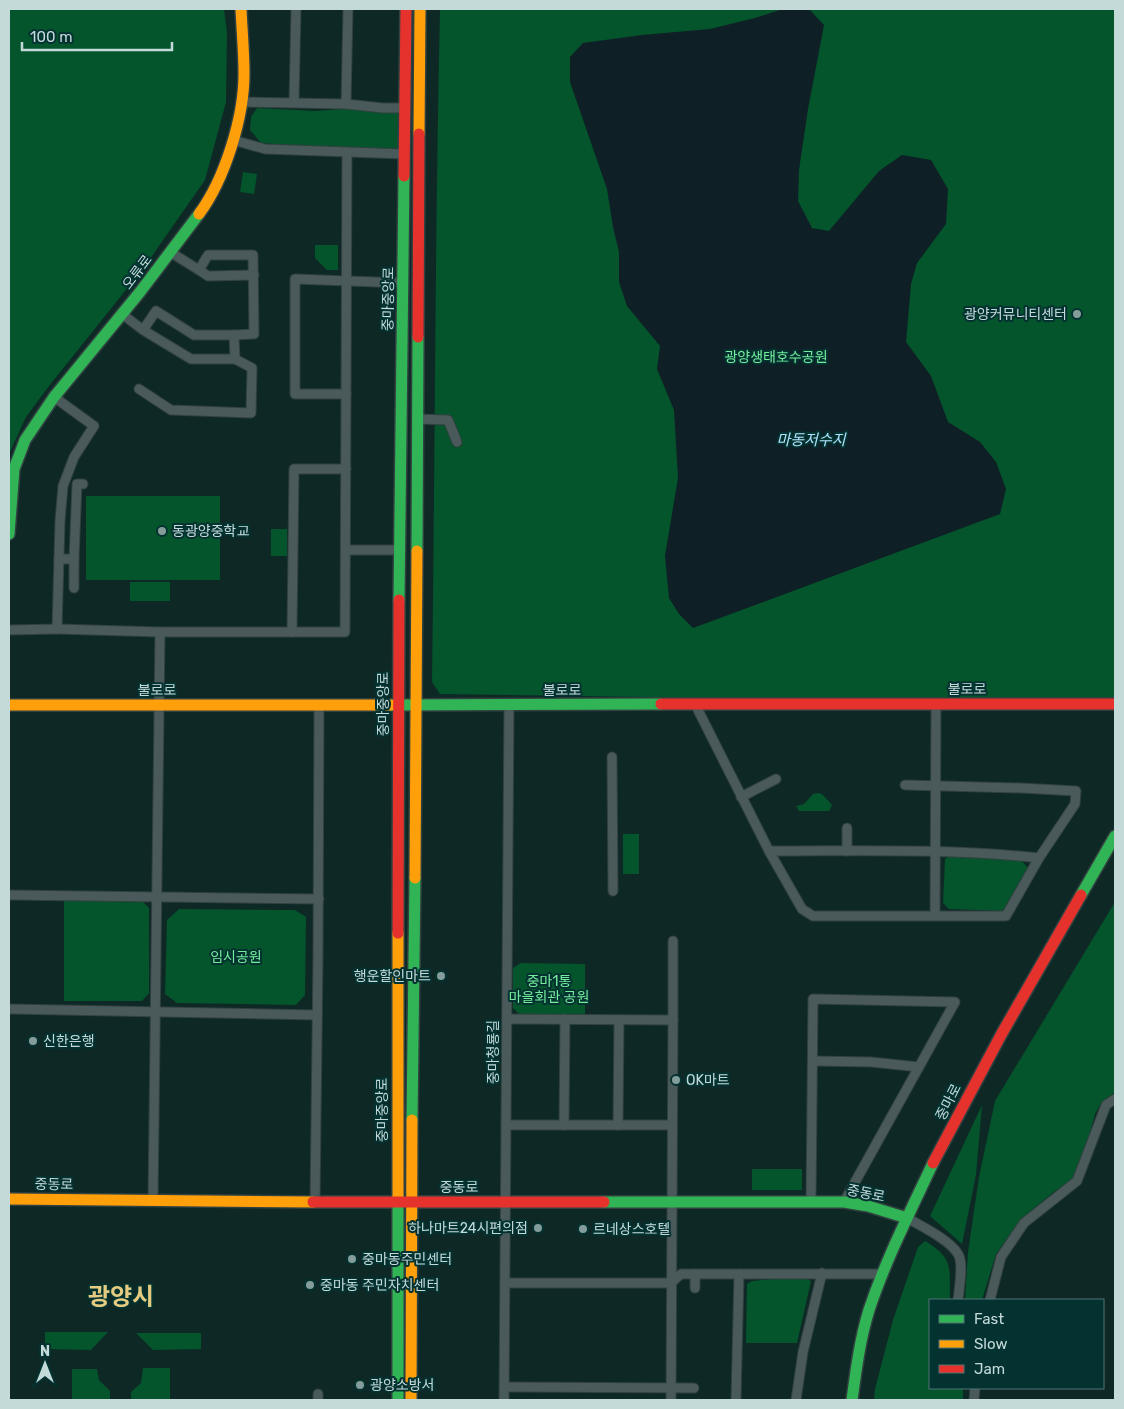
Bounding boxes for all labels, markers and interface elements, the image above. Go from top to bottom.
scale bar [22,20,172,52]
text: 100 m [30,28,72,46]
street label: 오류로 [119,252,156,293]
street label: 중마중앙로 [379,267,398,331]
place label: 광양커뮤니티센터 [964,306,1067,323]
marker: 광양커뮤니티센터 [1071,308,1083,320]
park label: 광양생태호수공원 [724,349,828,366]
water label: 마동저수지 [776,431,847,449]
place label: 동광양중학교 [172,523,249,540]
marker: 동광양중학교 [156,525,168,537]
street label: 중마중앙로 [375,672,392,736]
street label: 불로로 [948,681,986,698]
street label: 불로로 [138,682,176,699]
street label: 불로로 [543,682,581,699]
park label: 임시공원 [210,949,262,966]
place label: 행운할인마트 [354,968,431,985]
marker: 행운할인마트 [435,970,447,982]
park label: 중마1통 마을회관 공원 [509,973,589,1006]
street label: 중마청룡길 [485,1020,502,1084]
place label: 신한은행 [43,1033,95,1050]
marker: 신한은행 [27,1035,39,1047]
place label: OK마트 [686,1072,730,1089]
marker: OK마트 [670,1074,682,1086]
street label: 중마중앙로 [374,1078,391,1142]
street label: 중마로 [932,1081,965,1123]
street label: 중동로 [35,1176,74,1193]
street label: 중동로 [440,1179,478,1196]
street label: 중동로 [845,1181,887,1206]
place label: 하나마트24시편의점 [408,1220,528,1237]
place label: 르네상스호텔 [593,1221,670,1238]
marker: 하나마트24시편의점 [532,1222,544,1234]
marker: 르네상스호텔 [577,1223,589,1235]
place label: 중마동주민센터 [362,1251,452,1268]
marker: 중마동주민센터 [346,1253,358,1265]
place label: 중마동 주민자치센터 [320,1277,439,1294]
marker: 중마동 주민자치센터 [304,1279,316,1291]
district label: 광양시 [88,1283,154,1311]
legend [929,1299,1104,1389]
text: Fast [974,1310,1004,1328]
text: Slow [974,1335,1007,1353]
north arrow [20,1339,70,1389]
text: N [40,1343,50,1360]
text: Jam [974,1360,1005,1378]
place label: 광양소방서 [370,1377,434,1394]
marker: 광양소방서 [354,1379,366,1391]

